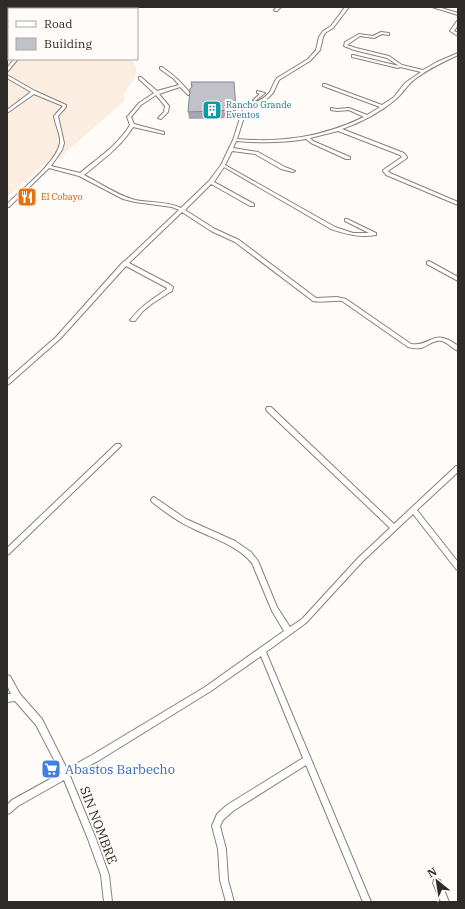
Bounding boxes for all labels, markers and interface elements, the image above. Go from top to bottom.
legend [8,8,138,60]
text: Road [44,16,73,31]
text: Building [44,36,92,51]
building icon: Rancho Grande Eventos [201,99,223,121]
place label: Rancho Grande Eventos [226,99,292,120]
restaurant icon: El Cobayo [16,186,38,208]
place label: El Cobayo [41,191,82,202]
supermarket icon: Abastos Barbecho [40,758,62,780]
place label: Abastos Barbecho [65,761,175,778]
street label: SIN NOMBRE [76,784,121,866]
north arrow [417,861,457,901]
text: N [425,864,440,881]

